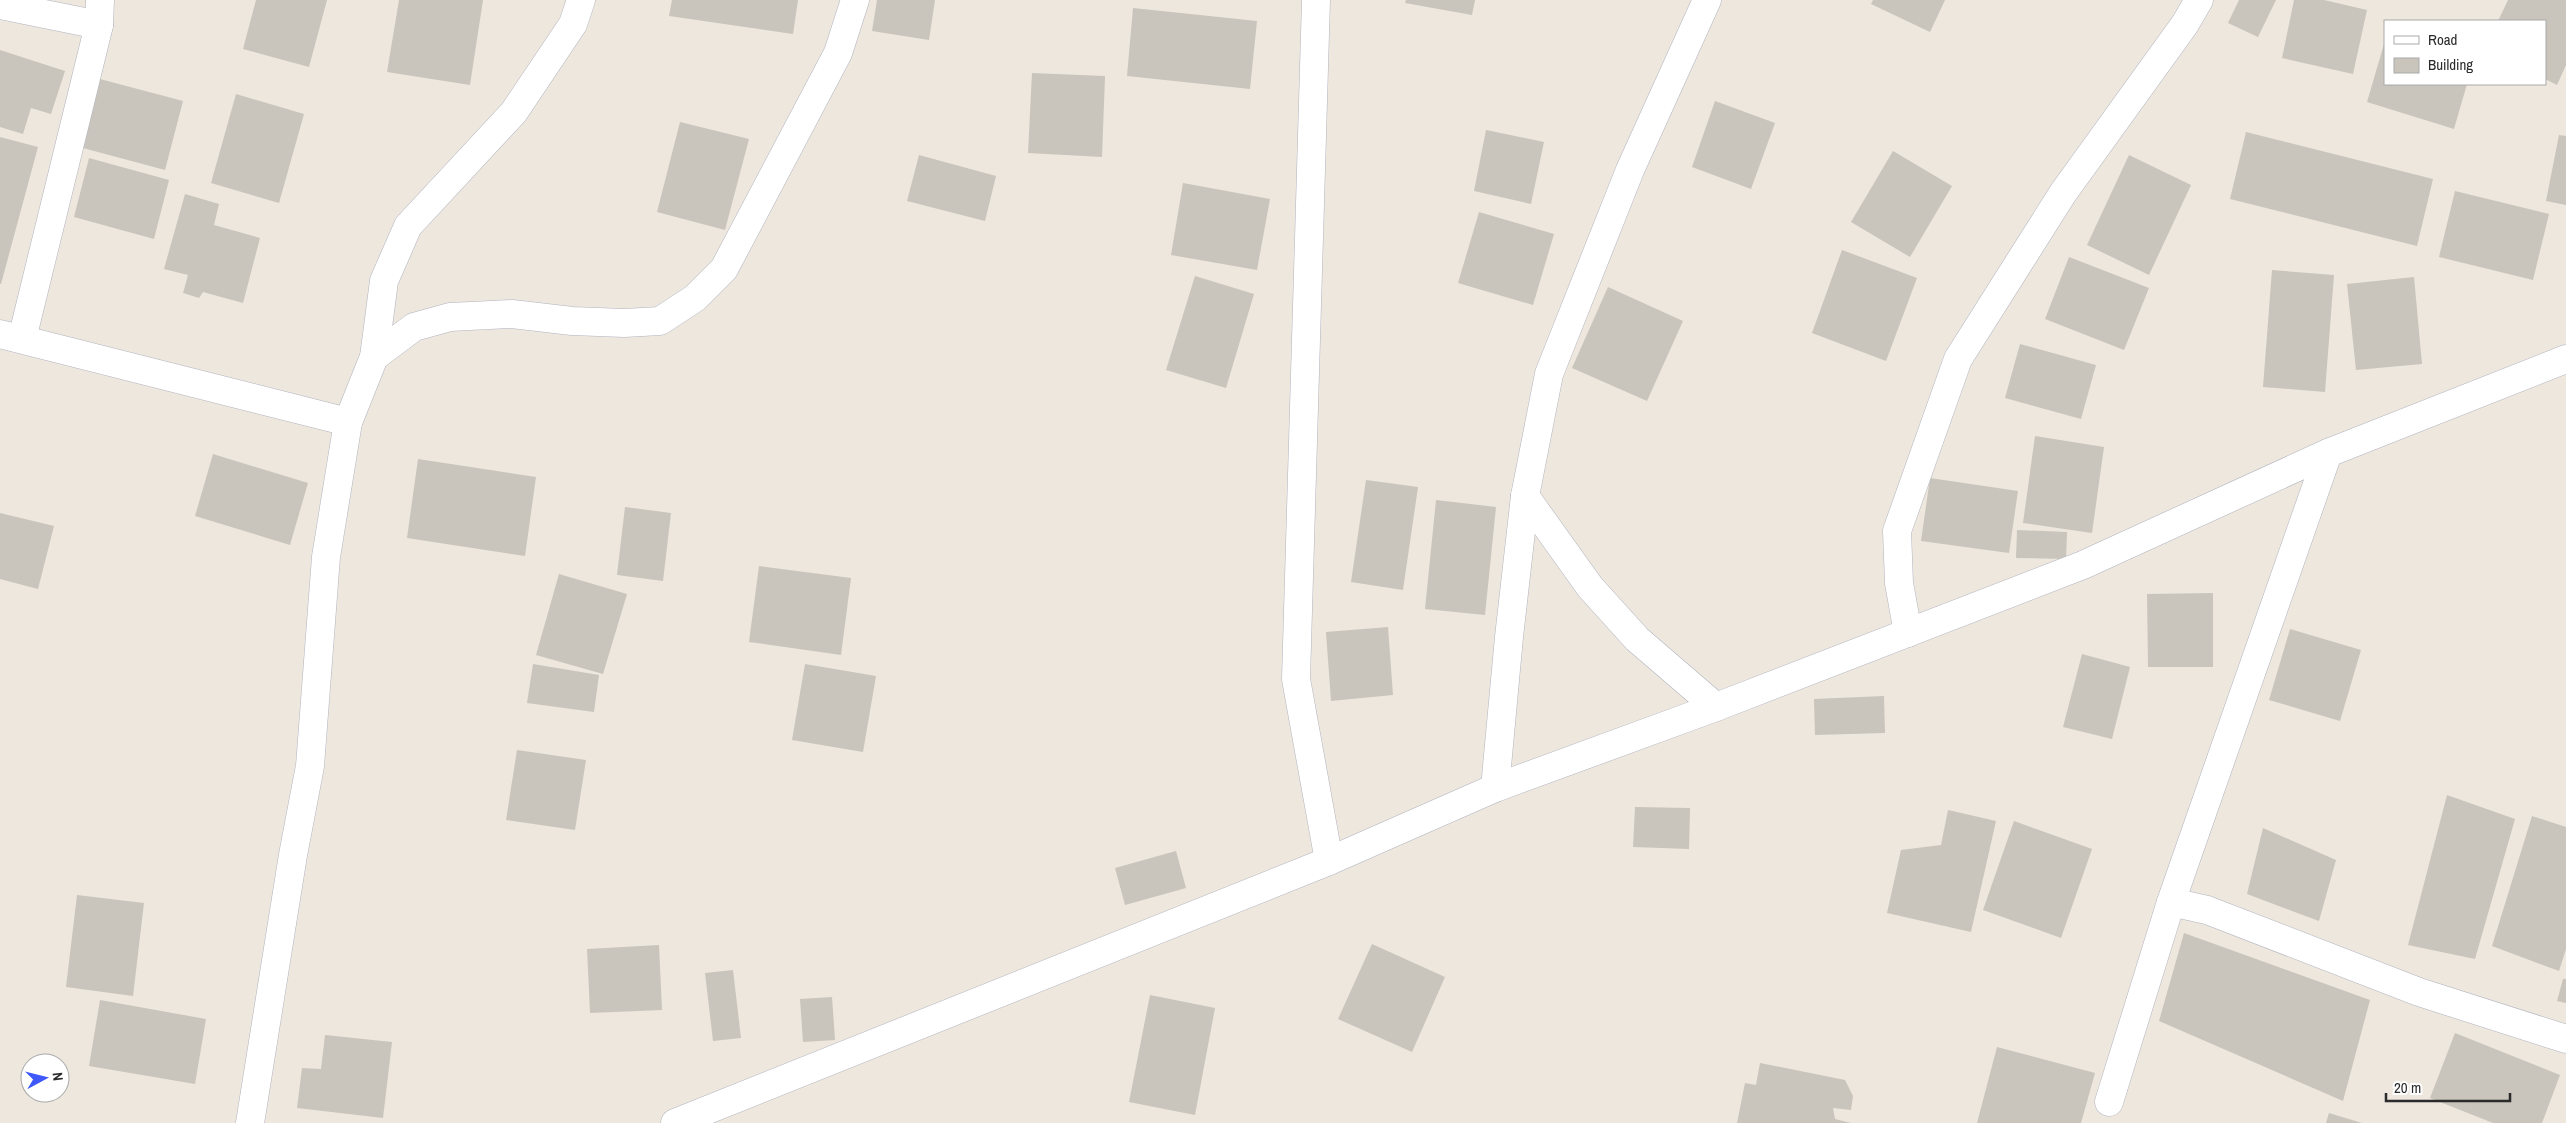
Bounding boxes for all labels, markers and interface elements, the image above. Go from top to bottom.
legend [2384,20,2546,85]
text: Road [2428,29,2457,50]
text: Building [2428,54,2473,75]
north arrow [20,1053,70,1103]
scale bar [2386,1070,2510,1102]
text: N [48,1071,67,1082]
text: 20 m [2394,1077,2421,1098]

